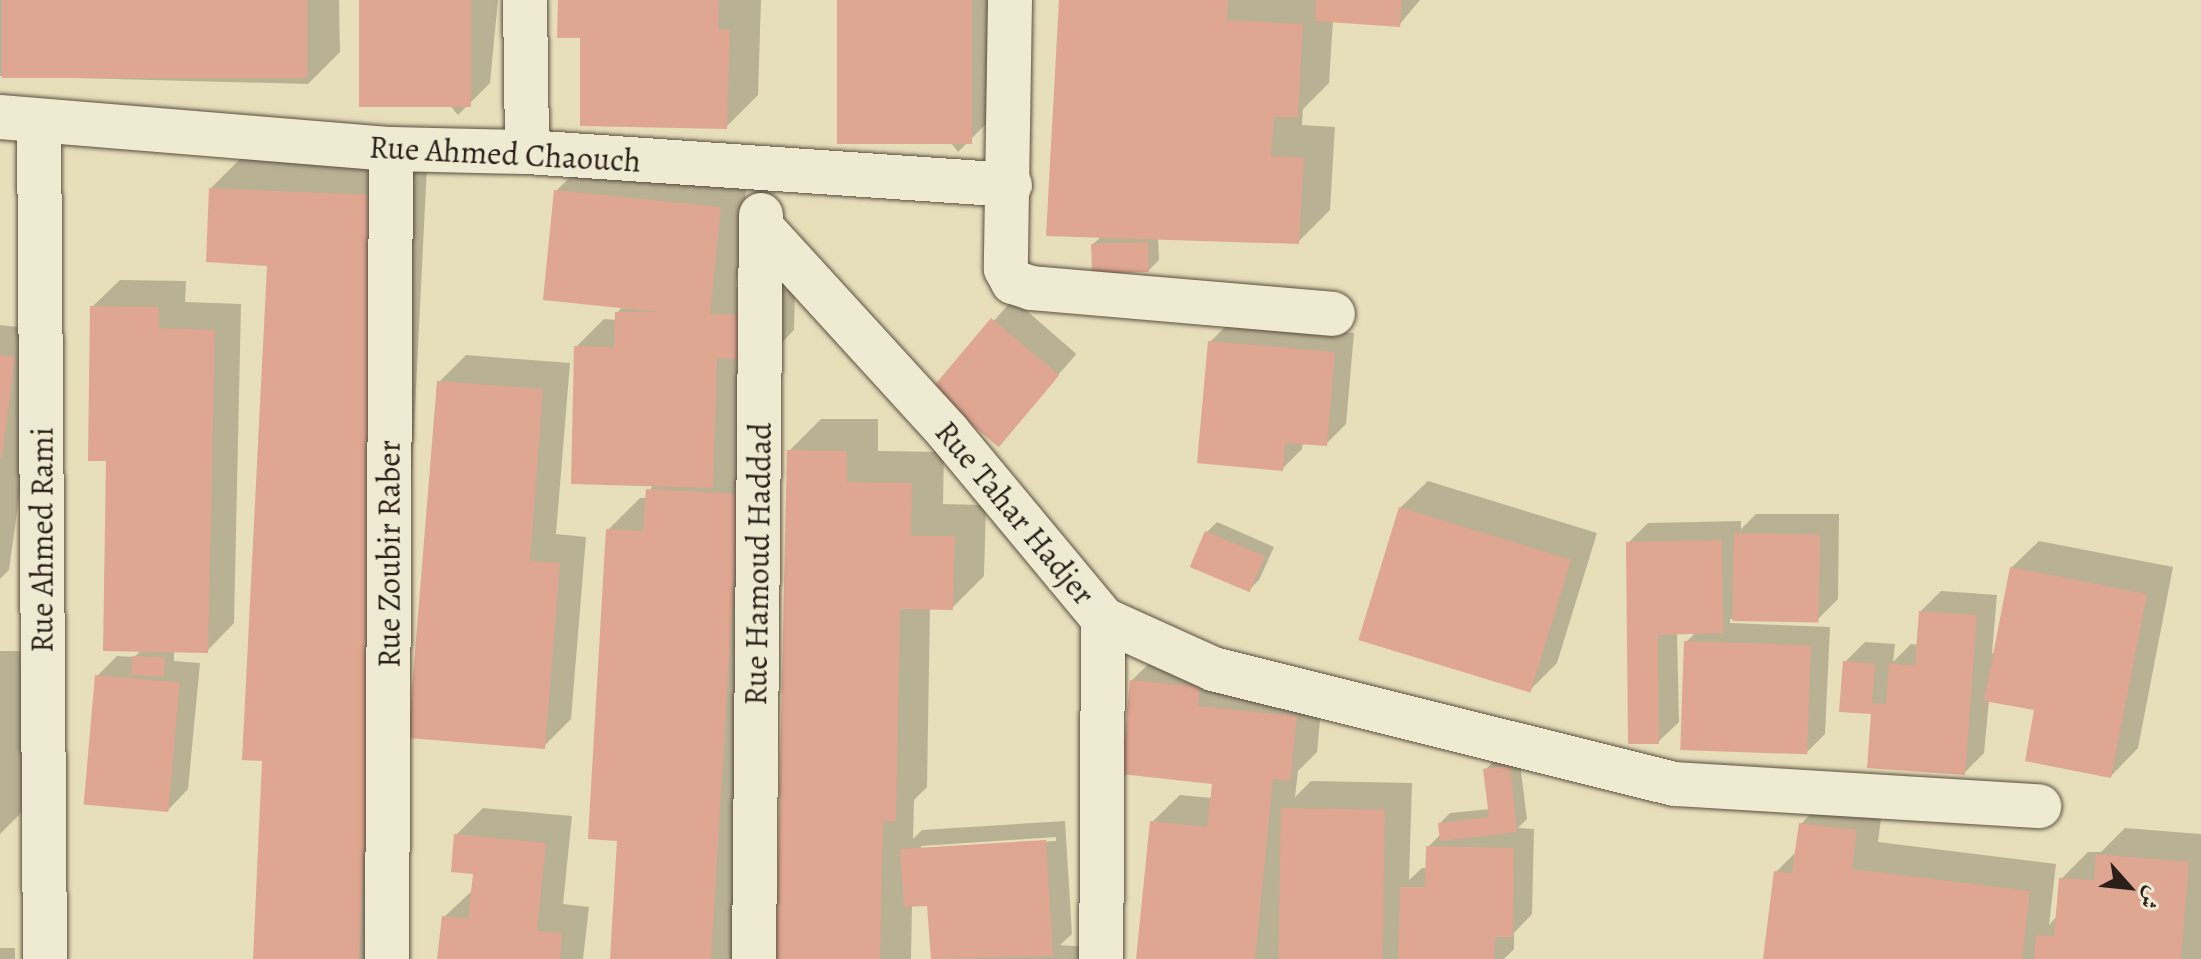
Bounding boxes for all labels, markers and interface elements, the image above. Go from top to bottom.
street label: Rue Ahmed Chaouch [368,128,642,180]
street label: Rue Tahar Hadjer [927,413,1103,613]
street label: Rue Hamoud Haddad [736,422,780,706]
street label: Rue Ahmed Rami [23,427,61,653]
street label: Rue Zoubir Raber [370,440,408,668]
north arrow [2089,847,2169,927]
text: ش [2132,881,2169,914]

